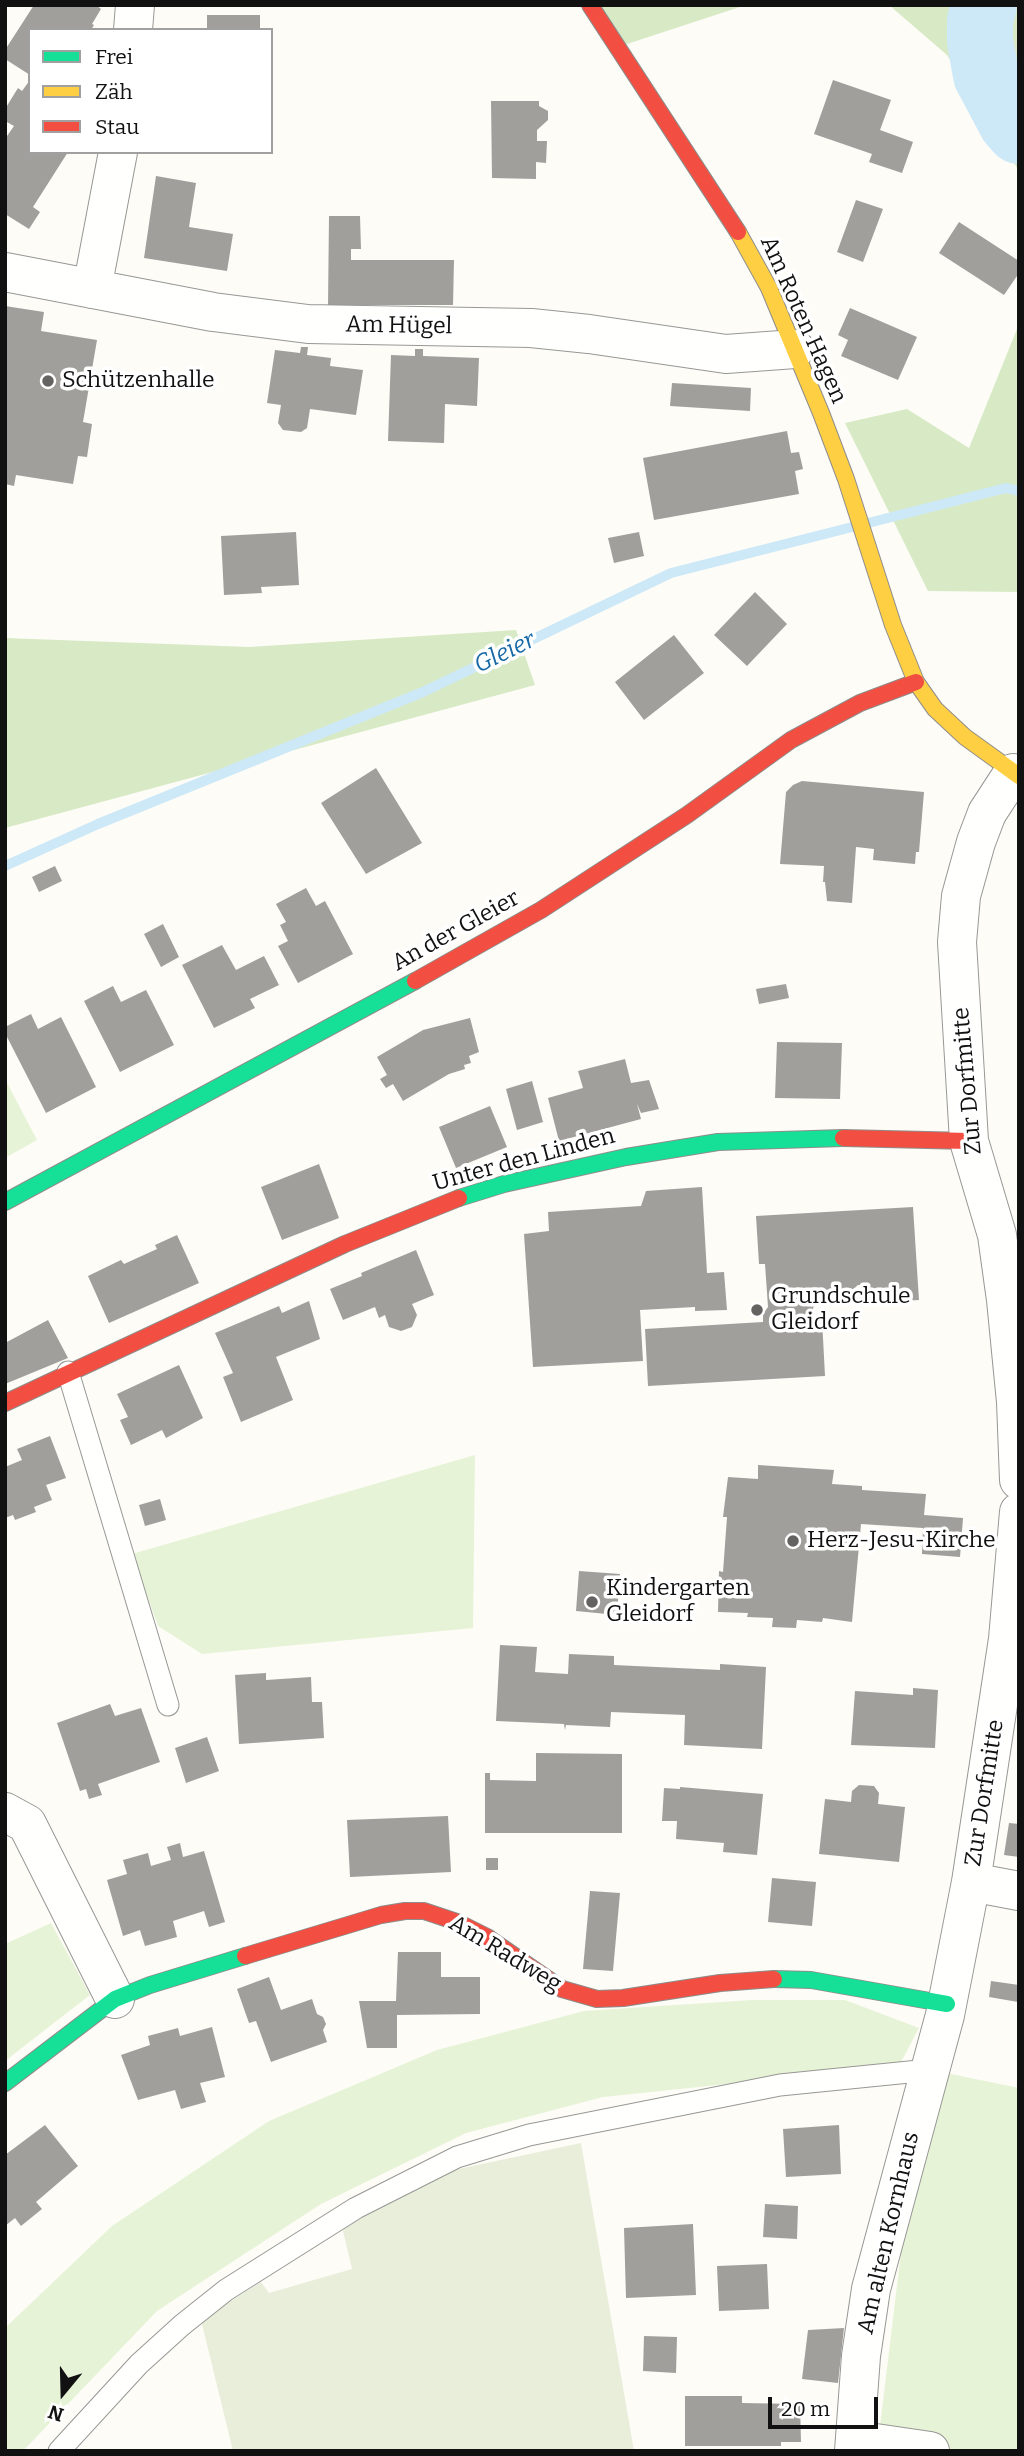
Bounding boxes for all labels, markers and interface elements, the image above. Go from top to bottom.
legend [28,28,273,154]
text: Frei [95,44,133,70]
text: Zäh [95,79,133,105]
text: Stau [95,114,139,140]
street label: Am Roten Hagen [754,232,852,408]
street label: Am Hügel [345,311,453,341]
place label: Schützenhalle [62,367,215,395]
marker: Schützenhalle [40,373,56,389]
water label: Gleier [470,626,540,680]
street label: An der Gleier [387,885,525,977]
street label: Zur Dorfmitte [948,1006,988,1156]
street label: Unter den Linden [430,1122,618,1198]
place label: Grundschule Gleidorf [771,1283,911,1337]
marker: Grundschule Gleidorf [749,1302,765,1318]
place label: Herz-Jesu-Kirche [807,1527,996,1555]
marker: Herz-Jesu-Kirche [785,1533,801,1549]
place label: Kindergarten Gleidorf [606,1575,750,1629]
marker: Kindergarten Gleidorf [584,1594,600,1610]
street label: Zur Dorfmitte [960,1718,1010,1868]
street label: Am Radweg [444,1910,566,1998]
street label: Am alten Kornhaus [852,2129,926,2337]
north arrow [28,2358,98,2428]
scale bar [772,2382,882,2426]
text: 20 m [781,2396,830,2422]
text: N [45,2400,67,2427]

